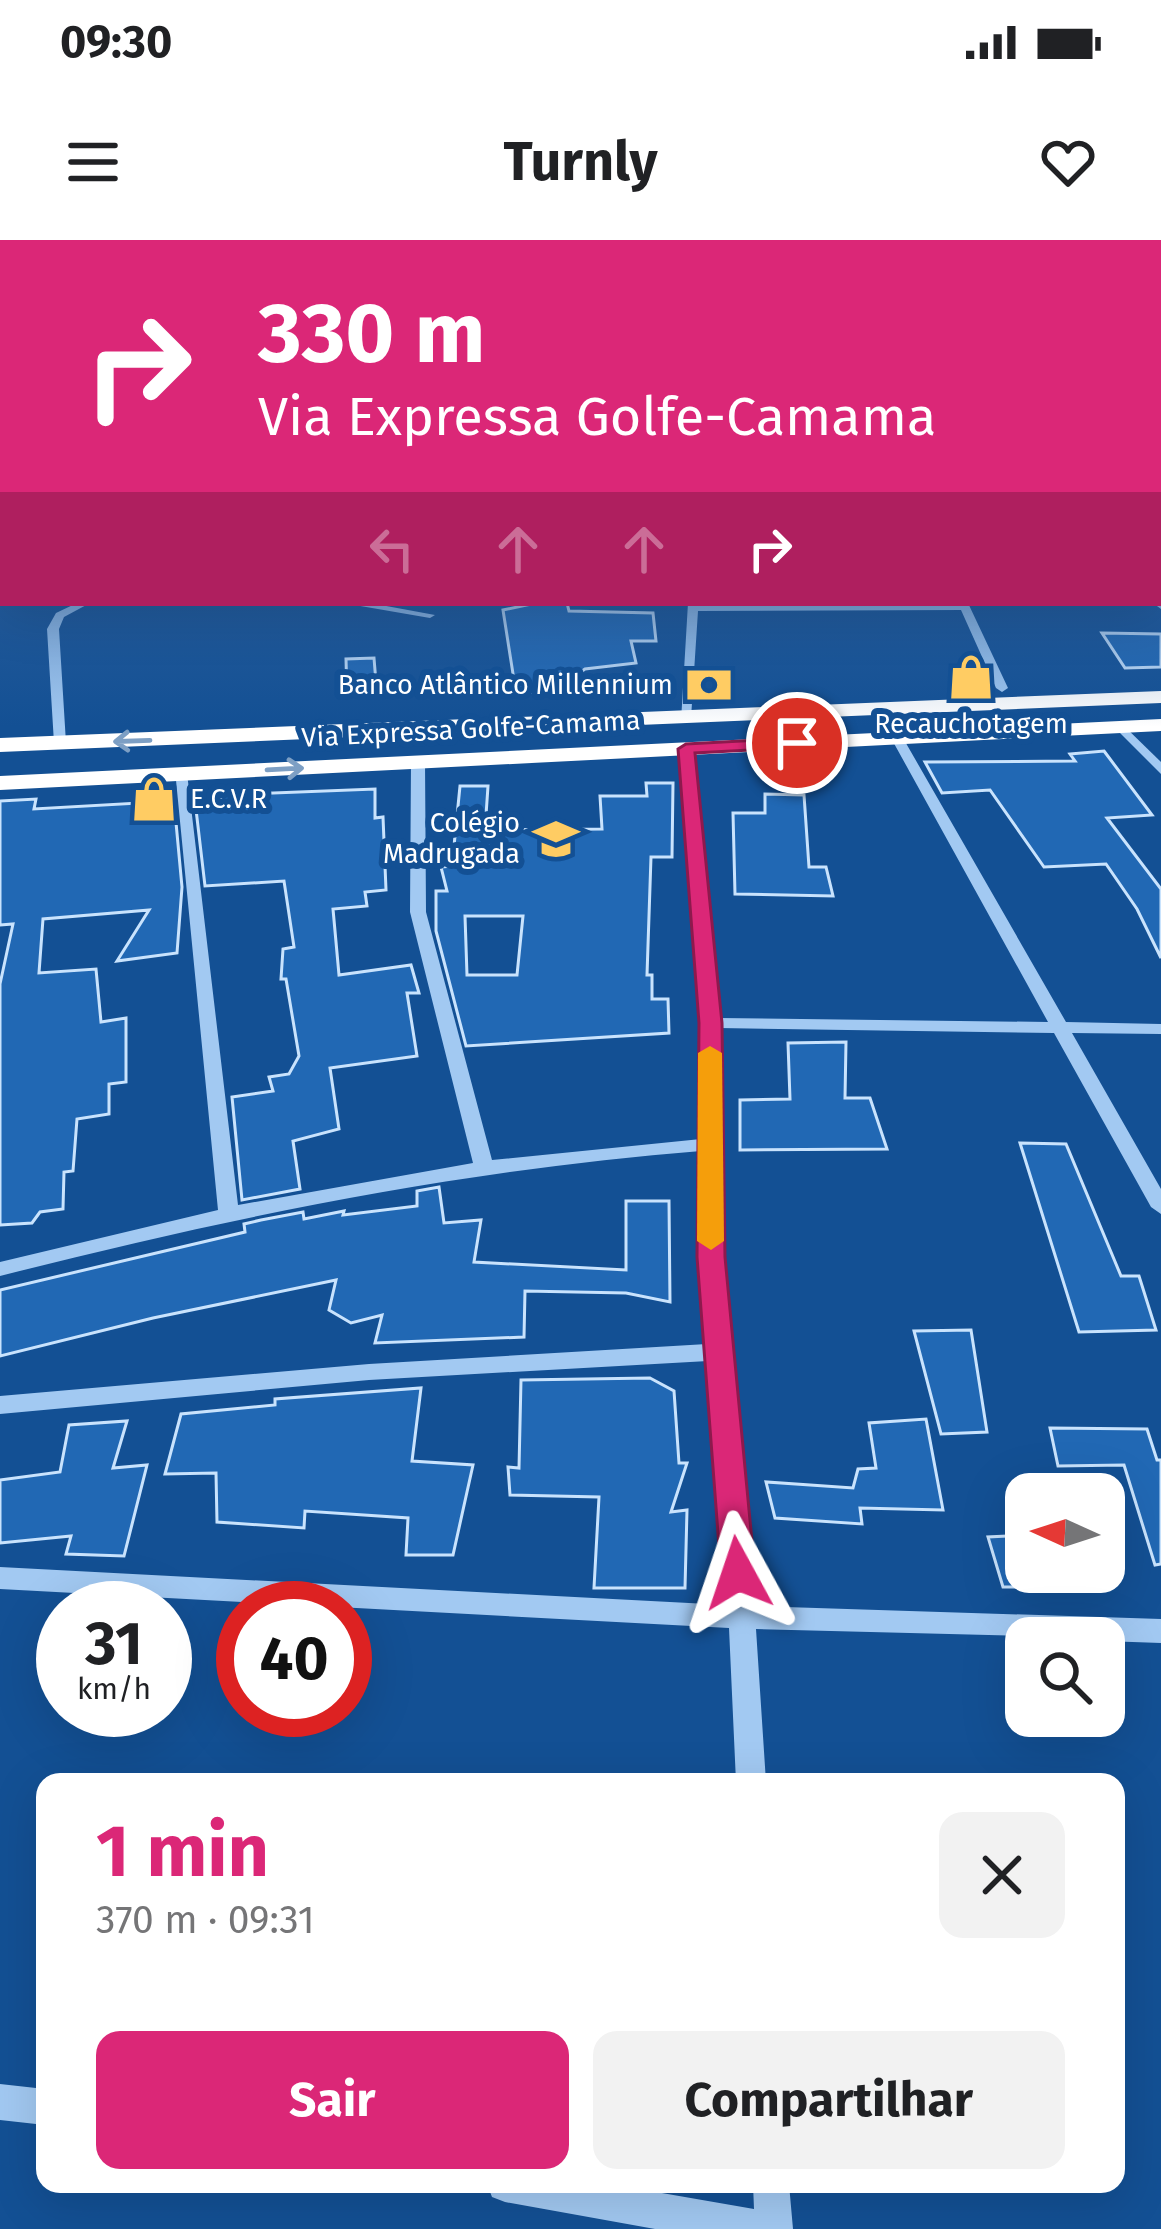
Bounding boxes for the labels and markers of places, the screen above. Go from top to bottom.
shop icon: Recauchotagem [946,652,996,702]
bank icon: Banco Atlântico Millennium [684,660,734,710]
place label: Banco Atlântico Millennium [338,669,673,701]
pin [746,692,848,794]
place label: Recauchotagem [874,708,1068,740]
shop icon: E.C.V.R [129,774,179,824]
place label: E.C.V.R [190,783,267,815]
place label: Colégio Madrugada [383,807,520,870]
school or university icon: Colégio Madrugada [531,814,581,864]

